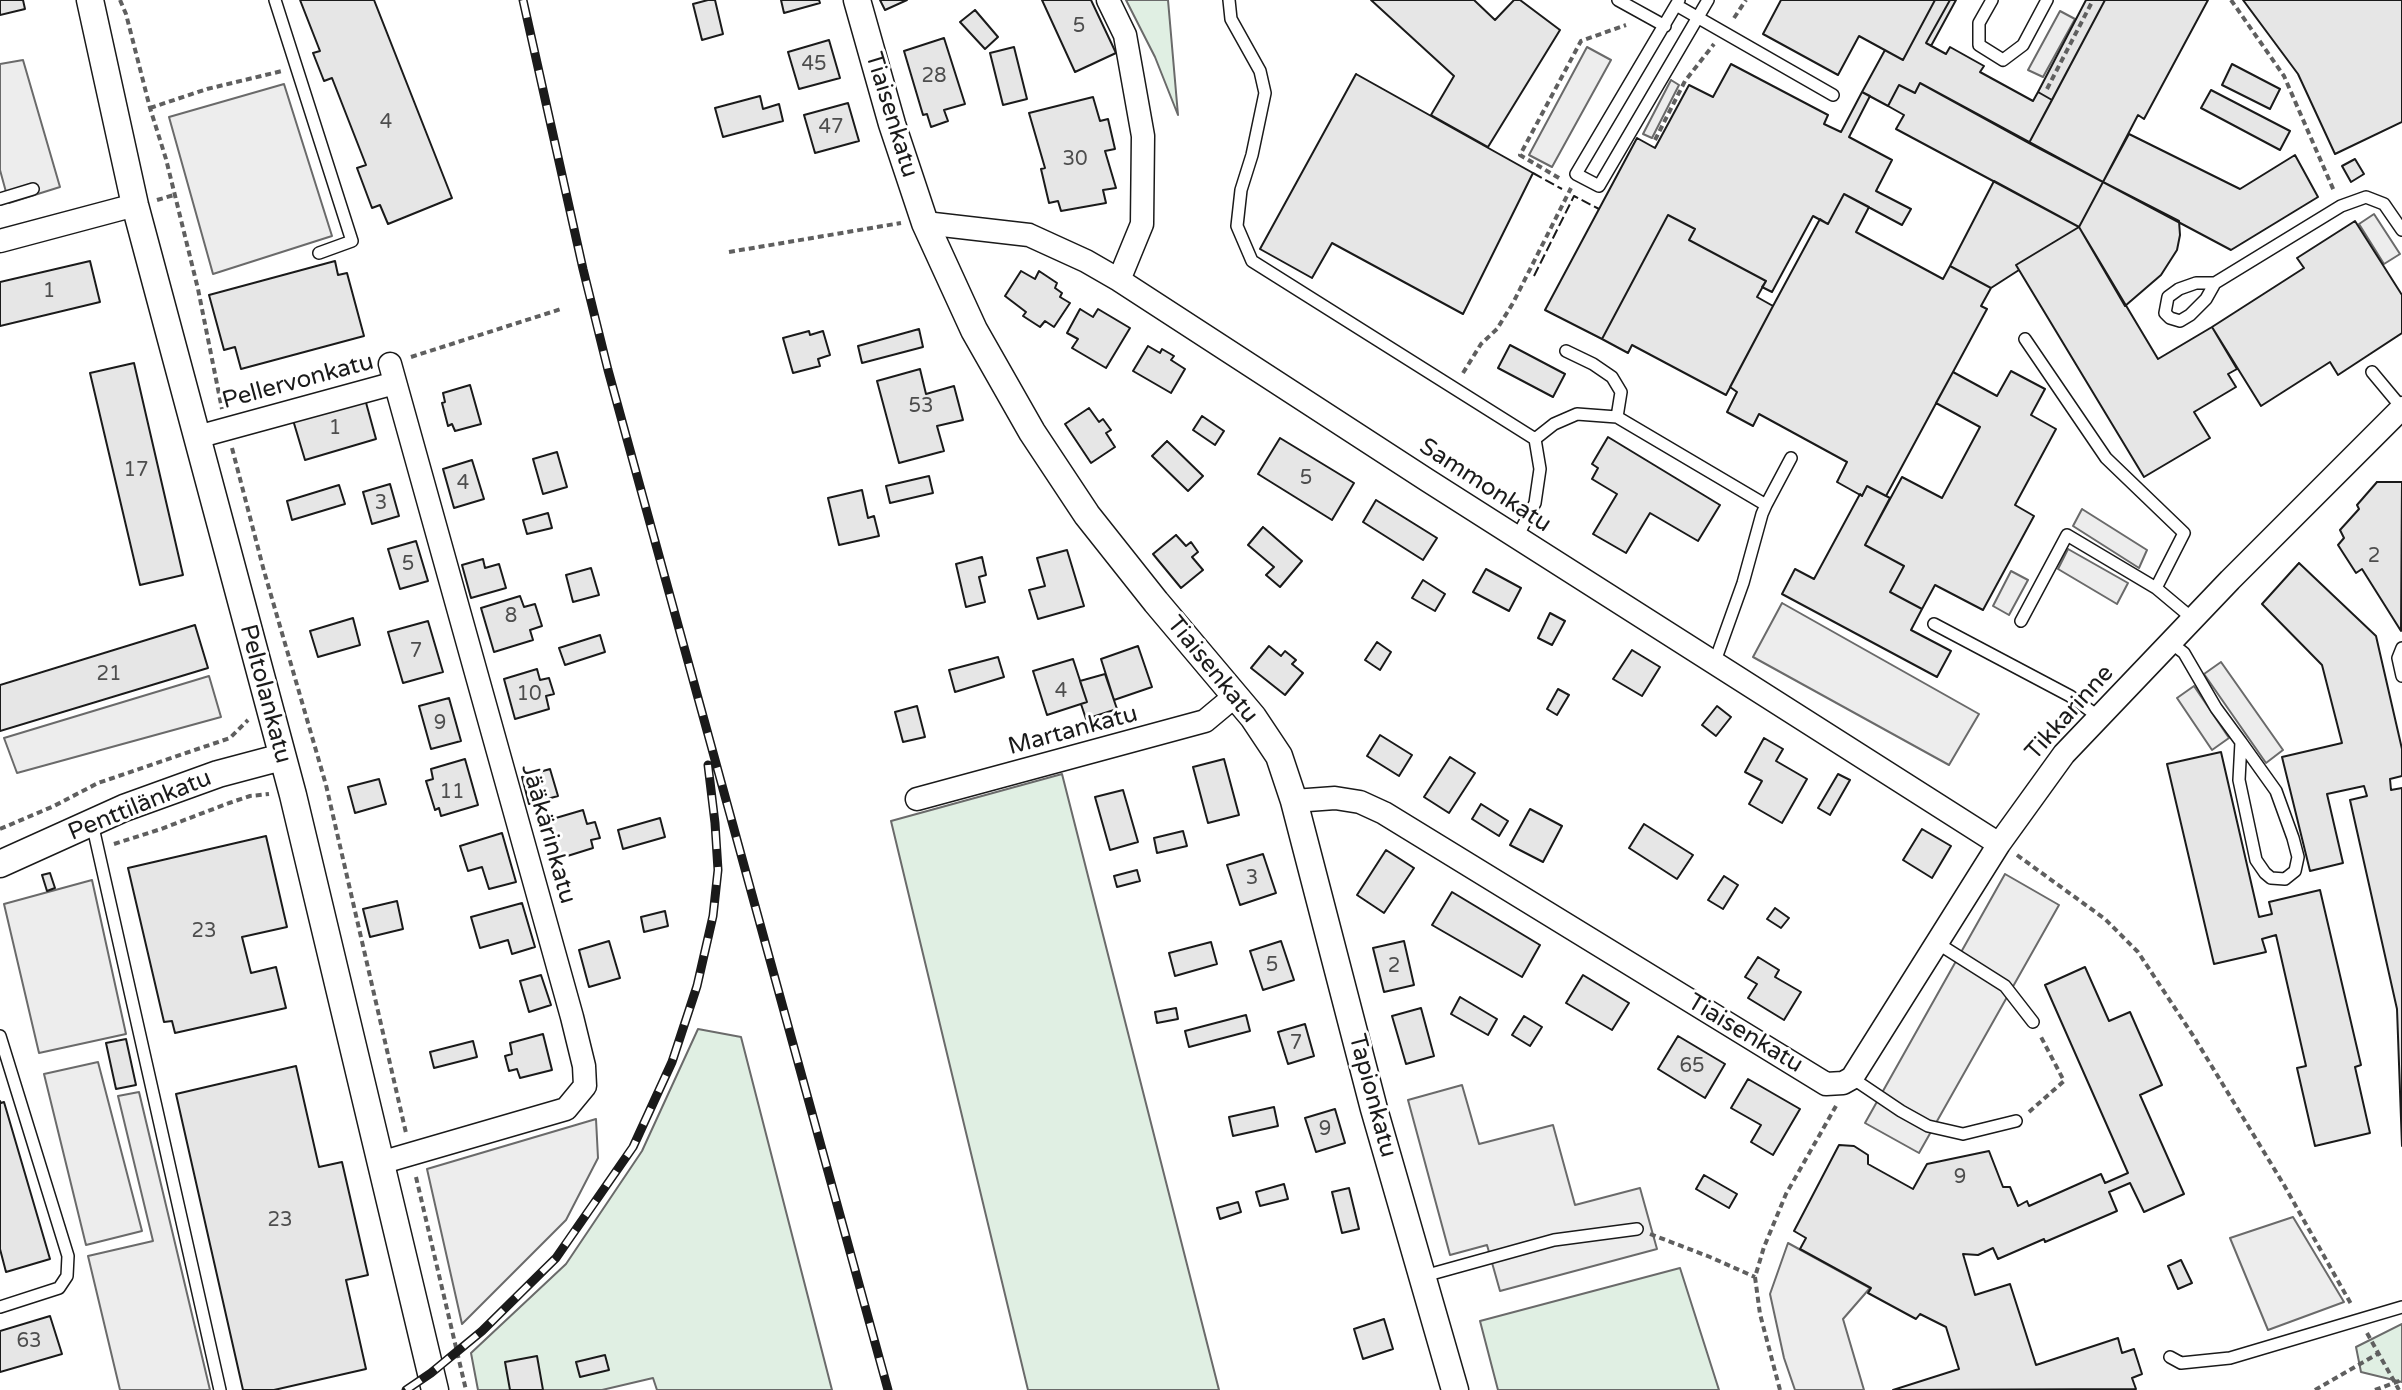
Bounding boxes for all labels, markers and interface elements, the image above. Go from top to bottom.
house number: 5 [1073,15,1085,39]
street label: Tiaisenkatu [858,49,924,181]
house number: 45 [801,53,827,77]
house number: 28 [921,65,947,89]
house number: 4 [380,111,392,135]
house number: 47 [818,116,844,140]
house number: 30 [1062,148,1088,172]
house number: 1 [43,280,55,304]
street label: Pellervonkatu [219,348,377,416]
house number: 53 [908,395,934,419]
house number: 1 [329,417,341,441]
street label: Sammonkatu [1414,433,1556,539]
house number: 17 [123,459,149,483]
house number: 5 [1300,467,1312,491]
house number: 4 [457,472,469,496]
house number: 3 [375,492,387,516]
house number: 2 [2368,545,2380,569]
house number: 5 [402,553,414,577]
house number: 8 [505,605,517,629]
street label: Tiaisenkatu [1160,611,1264,729]
street label: Peltolankatu [233,621,297,767]
house number: 7 [410,640,422,664]
street label: Tikkarinne [2020,660,2120,766]
house number: 21 [96,663,122,687]
house number: 4 [1055,680,1067,704]
house number: 10 [516,683,542,707]
street label: Martankatu [1005,700,1141,762]
house number: 9 [434,712,446,736]
street label: Jääkärinkatu [514,761,582,907]
street label: Penttilänkatu [64,764,216,848]
house number: 11 [439,781,465,805]
house number: 3 [1246,867,1258,891]
house number: 23 [191,920,217,944]
house number: 5 [1266,954,1278,978]
house number: 2 [1388,955,1400,979]
street label: Tiaisenkatu [1682,988,1808,1080]
street label: Tapionkatu [1342,1031,1402,1161]
house number: 7 [1290,1032,1302,1056]
house number: 65 [1679,1055,1705,1079]
house number: 9 [1319,1118,1331,1142]
house number: 9 [1954,1166,1966,1190]
house number: 23 [267,1209,293,1233]
house number: 63 [16,1330,42,1354]

